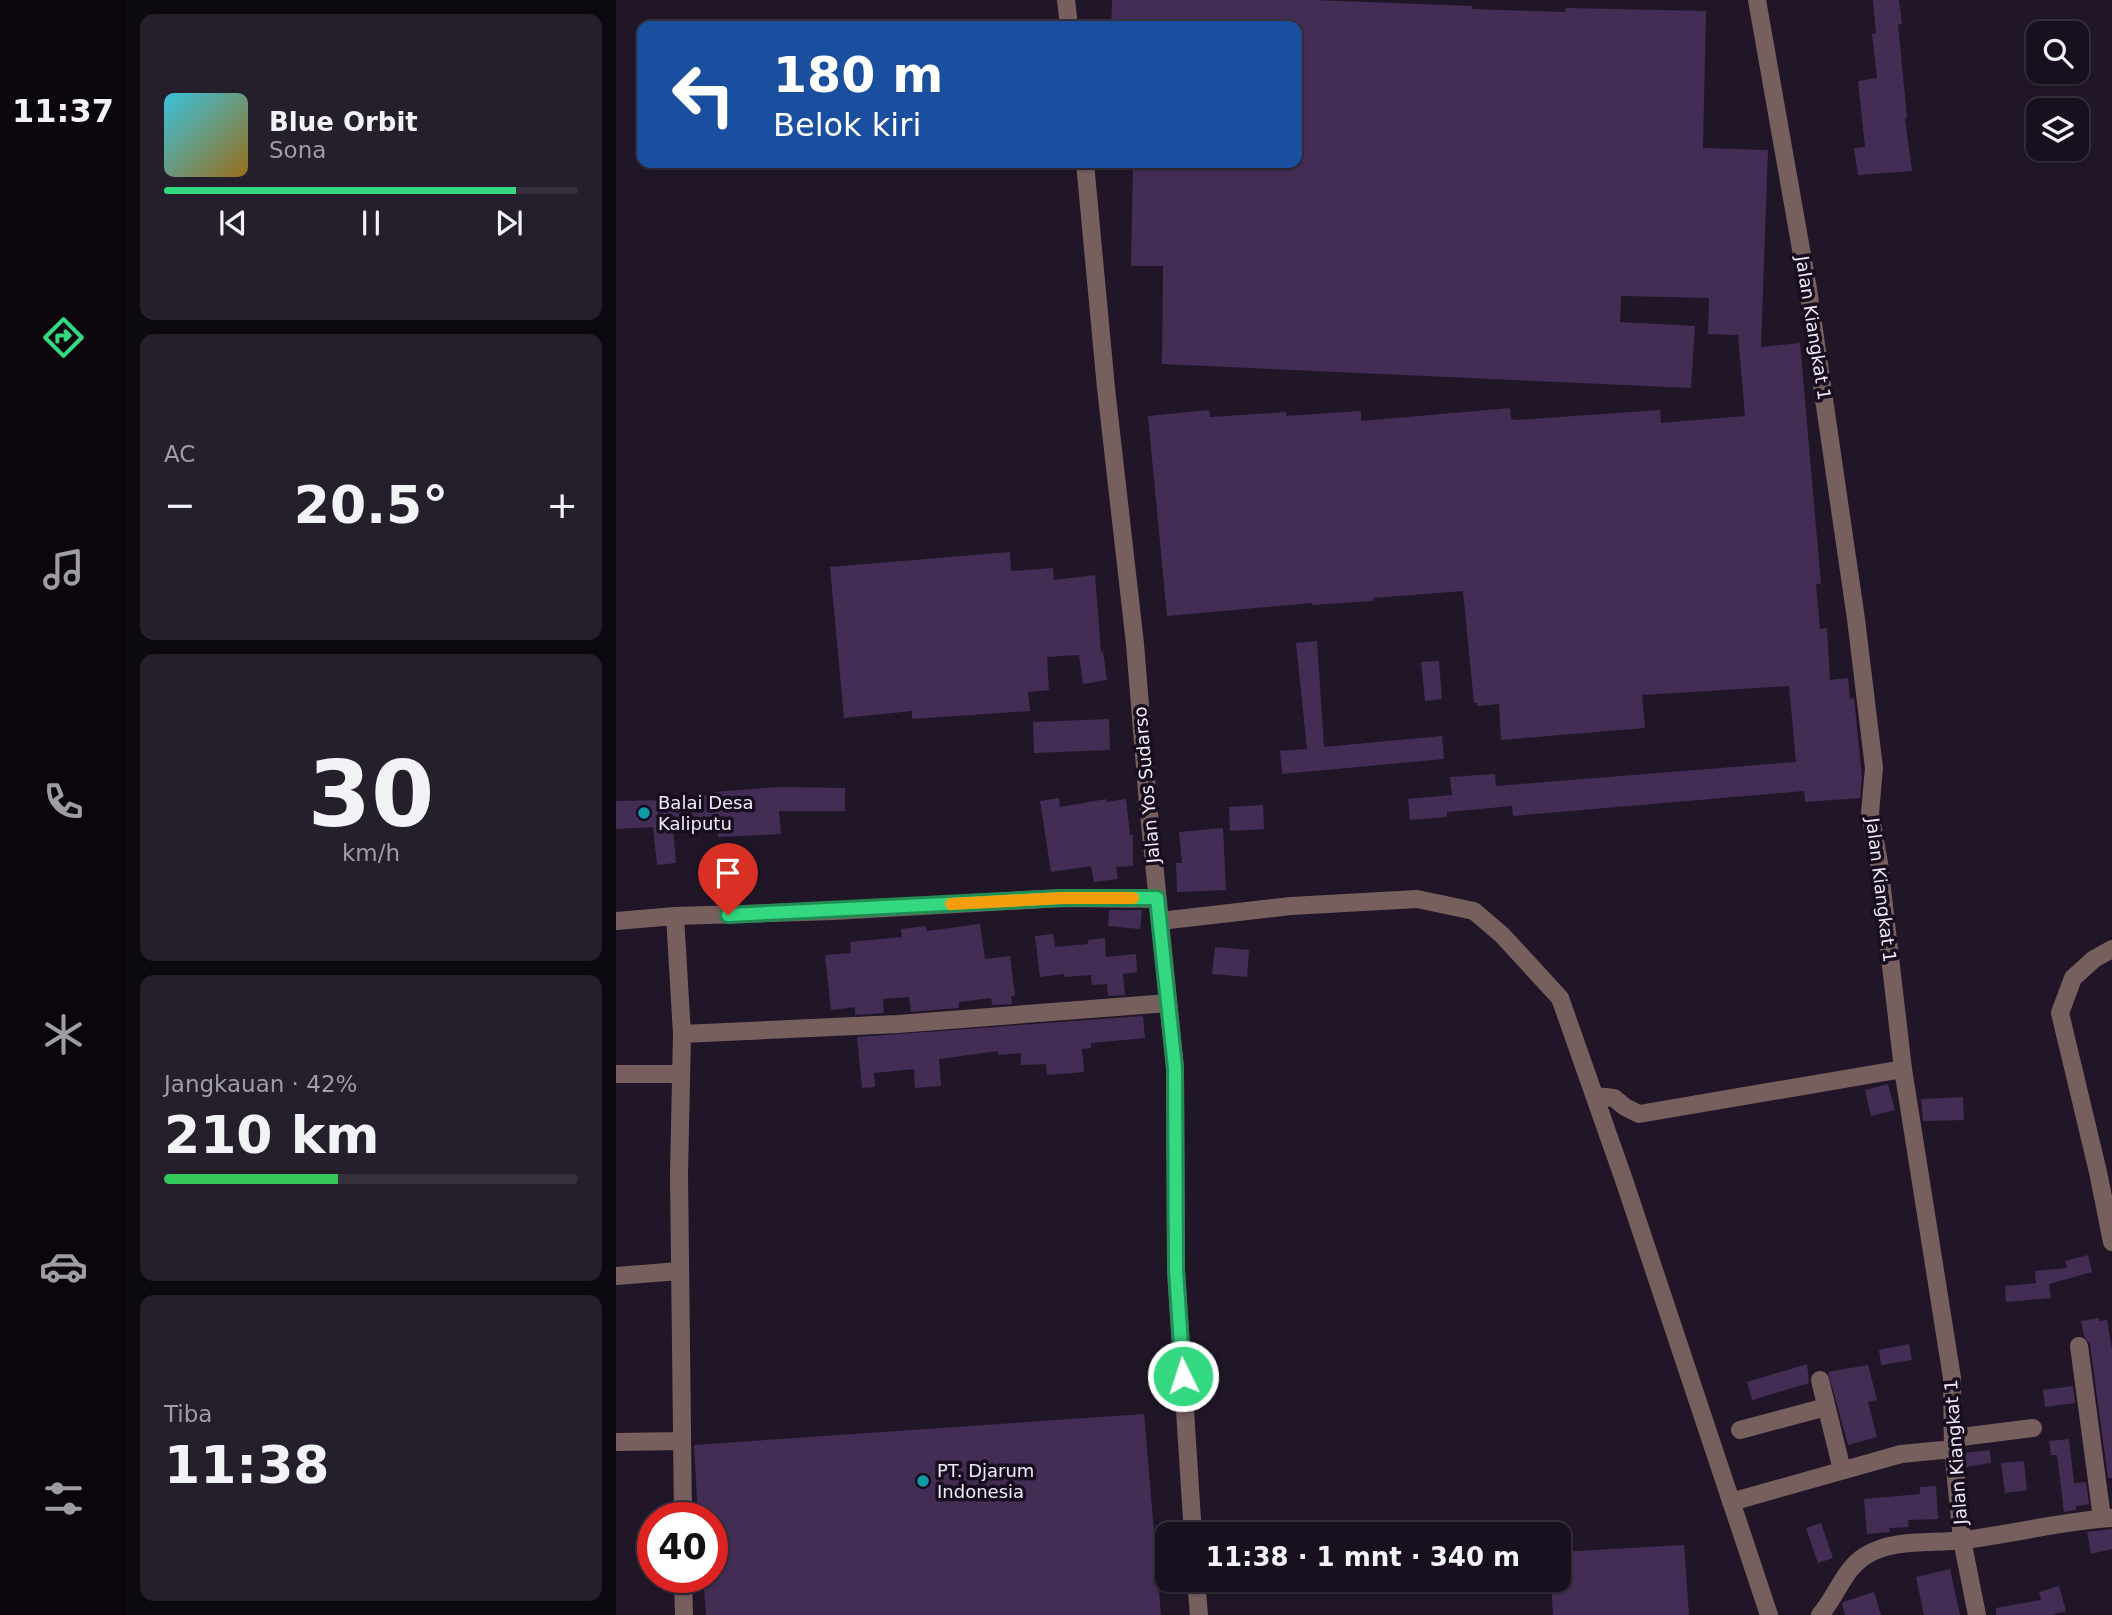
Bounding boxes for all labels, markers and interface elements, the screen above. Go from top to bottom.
map controls [2026,21,2089,161]
button: search [2026,21,2089,84]
text: 180 m [773,47,943,104]
icon: left [658,49,749,140]
text: 11:37 [12,92,114,130]
button: layers [2026,98,2089,161]
text: Belok kiri [773,106,921,144]
text: Blue Orbit [269,107,418,137]
text: Sona [269,137,326,163]
icon: previous [214,204,252,242]
icon: pause [352,204,390,242]
icon: next [490,204,528,242]
street label: Jalan Kiangkat 1 [1792,253,1835,401]
icon: directions [39,313,88,362]
text: AC [164,441,195,467]
text: 20.5° [294,475,448,535]
text: − [164,483,196,527]
text: + [546,483,578,527]
icon: music [39,545,88,594]
street label: Jalan Yos Sudarso [1129,706,1164,865]
text: 30 [308,742,434,847]
icon: phone [39,777,88,826]
place label: Balai Desa Kaliputu [658,792,753,834]
marker: Balai Desa Kaliputu [636,805,652,821]
street label: Jalan Kiangkat 1 [1862,815,1901,963]
text: km/h [342,840,400,866]
pin [698,843,758,915]
icon: arrive [709,854,747,892]
icon: climate [39,1010,88,1059]
text: Jangkauan · 42% [164,1071,357,1097]
text: 210 km [164,1105,379,1165]
icon: car [39,1242,88,1291]
position arrow [1146,1339,1220,1413]
street label: Jalan Kiangkat 1 [1940,1379,1971,1526]
text: Tiba [164,1401,212,1427]
text: 11:38 [164,1435,330,1495]
place label: PT. Djarum Indonesia [937,1460,1034,1502]
marker: PT. Djarum Indonesia [915,1473,931,1489]
icon: filters [39,1474,88,1523]
speed limit sign: 40 [637,1502,728,1593]
text: 11:38 · 1 mnt · 340 m [1206,1542,1520,1572]

